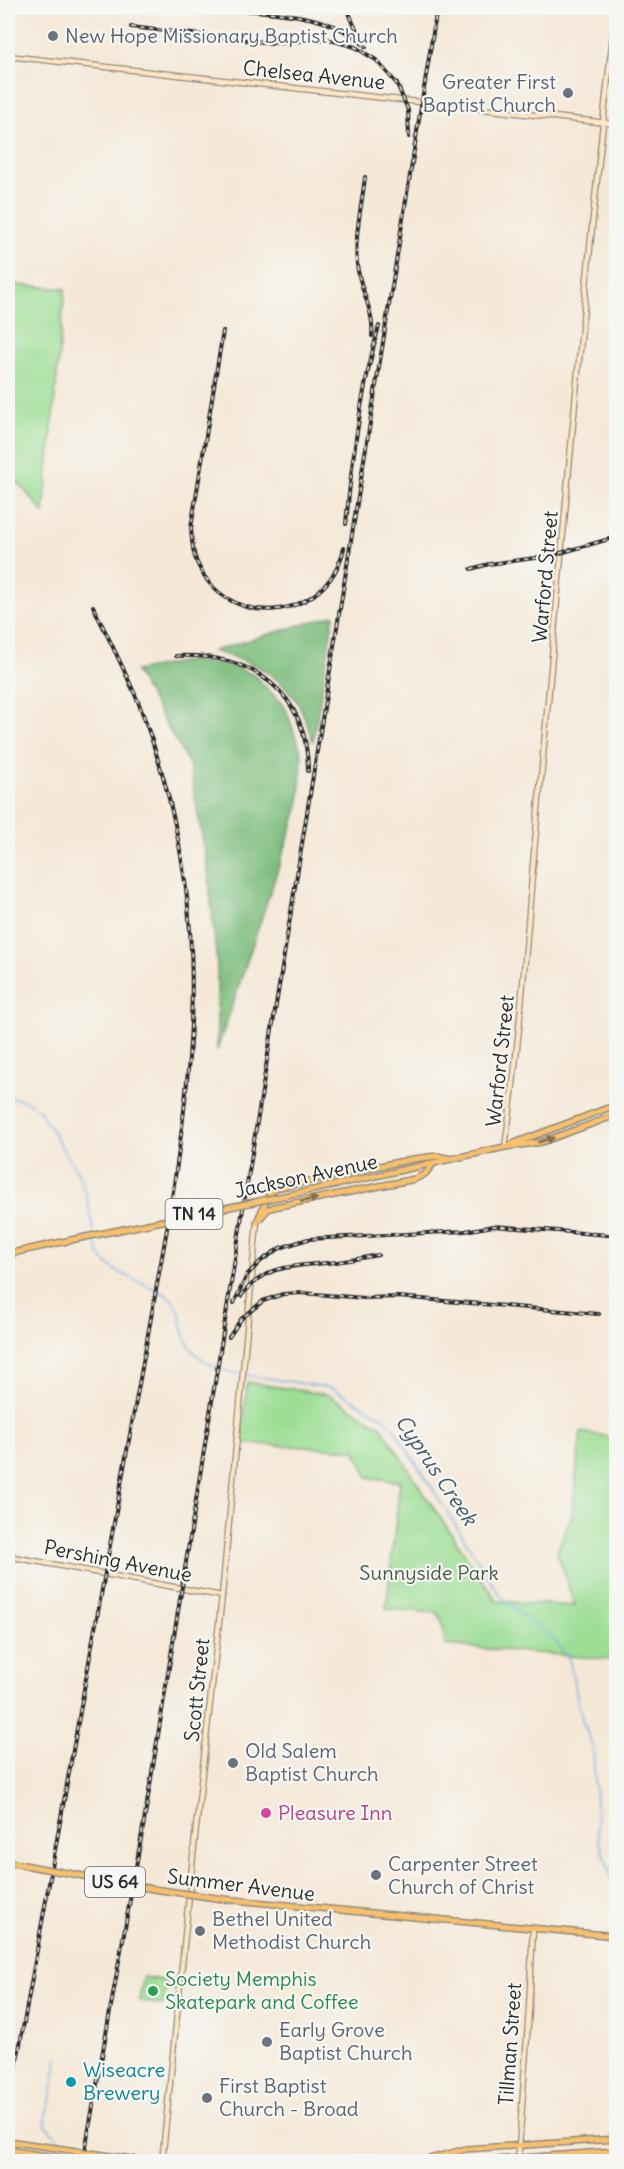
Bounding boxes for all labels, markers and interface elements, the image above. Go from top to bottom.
place label: New Hope Missionary Baptist Church [65,23,398,48]
marker: New Hope Missionary Baptist Church [46,29,60,43]
street label: Chelsea Avenue [242,55,386,94]
place label: Greater First Baptist Church [422,69,556,117]
marker: Greater First Baptist Church [561,86,575,100]
street label: Warford Street [526,510,563,644]
street label: Warford Street [480,994,519,1128]
one-way arrow [537,1135,555,1144]
street label: Jackson Avenue [232,1148,380,1203]
one-way arrow [299,1195,318,1204]
road number: TN 14 [166,1199,222,1229]
water label: Cyprus Creek [389,1409,484,1531]
street label: Pershing Avenue [42,1534,194,1587]
park label: Sunnyside Park [359,1560,499,1585]
street label: Scott Street [179,1637,214,1743]
place label: Old Salem Baptist Church [245,1738,379,1786]
marker: Old Salem Baptist Church [226,1756,240,1770]
place label: Pleasure Inn [278,1800,392,1825]
marker: Pleasure Inn [259,1806,273,1820]
place label: Carpenter Street Church of Christ [388,1851,538,1899]
street label: Summer Avenue [166,1863,316,1906]
road number: US 64 [85,1867,145,1897]
marker: Carpenter Street Church of Christ [369,1868,383,1882]
place label: Bethel United Methodist Church [212,1906,371,1954]
marker: Bethel United Methodist Church [193,1924,207,1938]
place label: Society Memphis Skatepark and Coffee [165,1966,359,2014]
street label: Tillman Street [493,1982,526,2106]
marker: Society Memphis Skatepark and Coffee [146,1984,160,1998]
place label: Early Grove Baptist Church [279,2017,413,2065]
marker: Early Grove Baptist Church [260,2035,274,2049]
place label: Wiseacre Brewery [83,2057,165,2105]
place label: First Baptist Church - Broad [219,2073,359,2121]
marker: Wiseacre Brewery [64,2075,78,2089]
marker: First Baptist Church - Broad [200,2091,214,2105]

